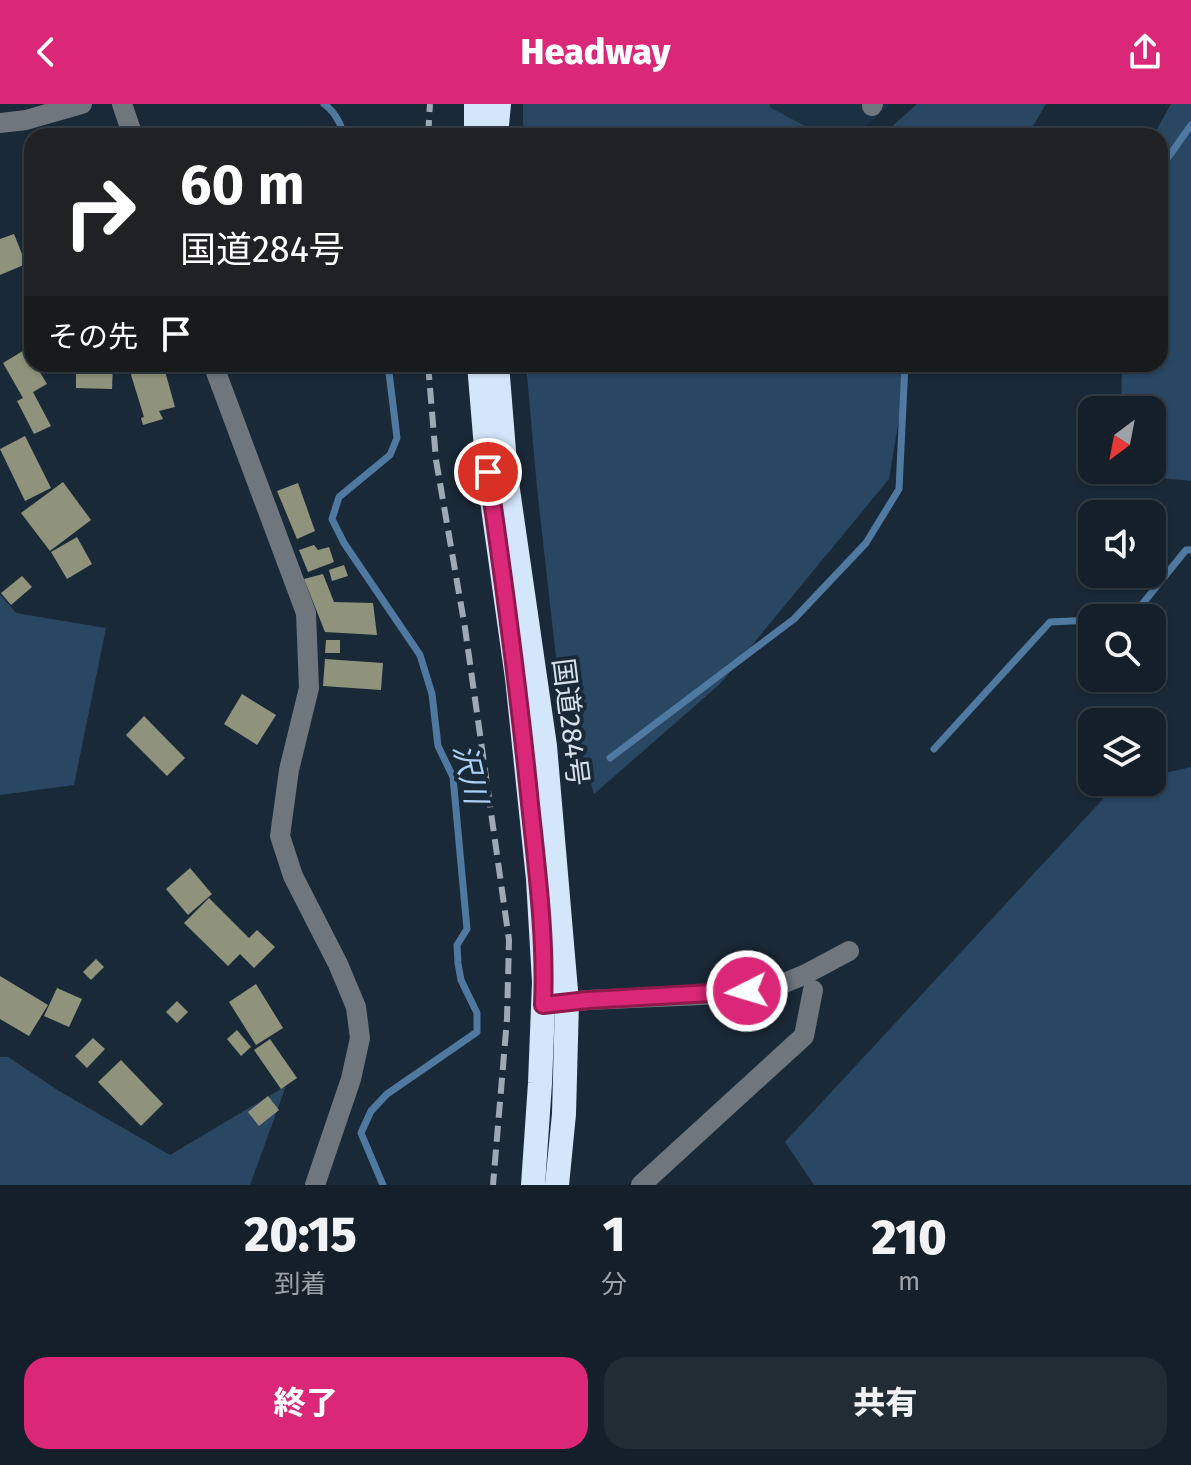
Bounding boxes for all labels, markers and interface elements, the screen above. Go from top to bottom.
icon: back [24,30,68,74]
text: Headway [521,30,670,74]
icon: share [1123,30,1167,74]
text: 60 m [180,152,305,219]
icon: right [48,160,152,264]
text: 国道284号 [180,228,345,272]
icon: arrive [154,312,198,356]
text: その先 [48,319,138,355]
north arrow [1078,396,1166,484]
map controls [1078,396,1166,796]
pin [454,438,522,506]
icon: arrive [466,450,510,494]
button: sound [1078,500,1166,588]
button: search [1078,604,1166,692]
street label: 国道284号 [546,656,595,788]
button: layers [1078,708,1166,796]
water label: 沢川 [446,741,495,810]
position arrow [705,949,789,1033]
text: 20:15 [244,1206,357,1264]
text: 1 [603,1206,625,1264]
text: 210 [871,1209,947,1267]
text: m [898,1266,920,1297]
text: 到着 [275,1269,327,1300]
text: 分 [601,1269,627,1300]
button: 終了 [24,1357,588,1449]
button: 共有 [604,1357,1167,1449]

